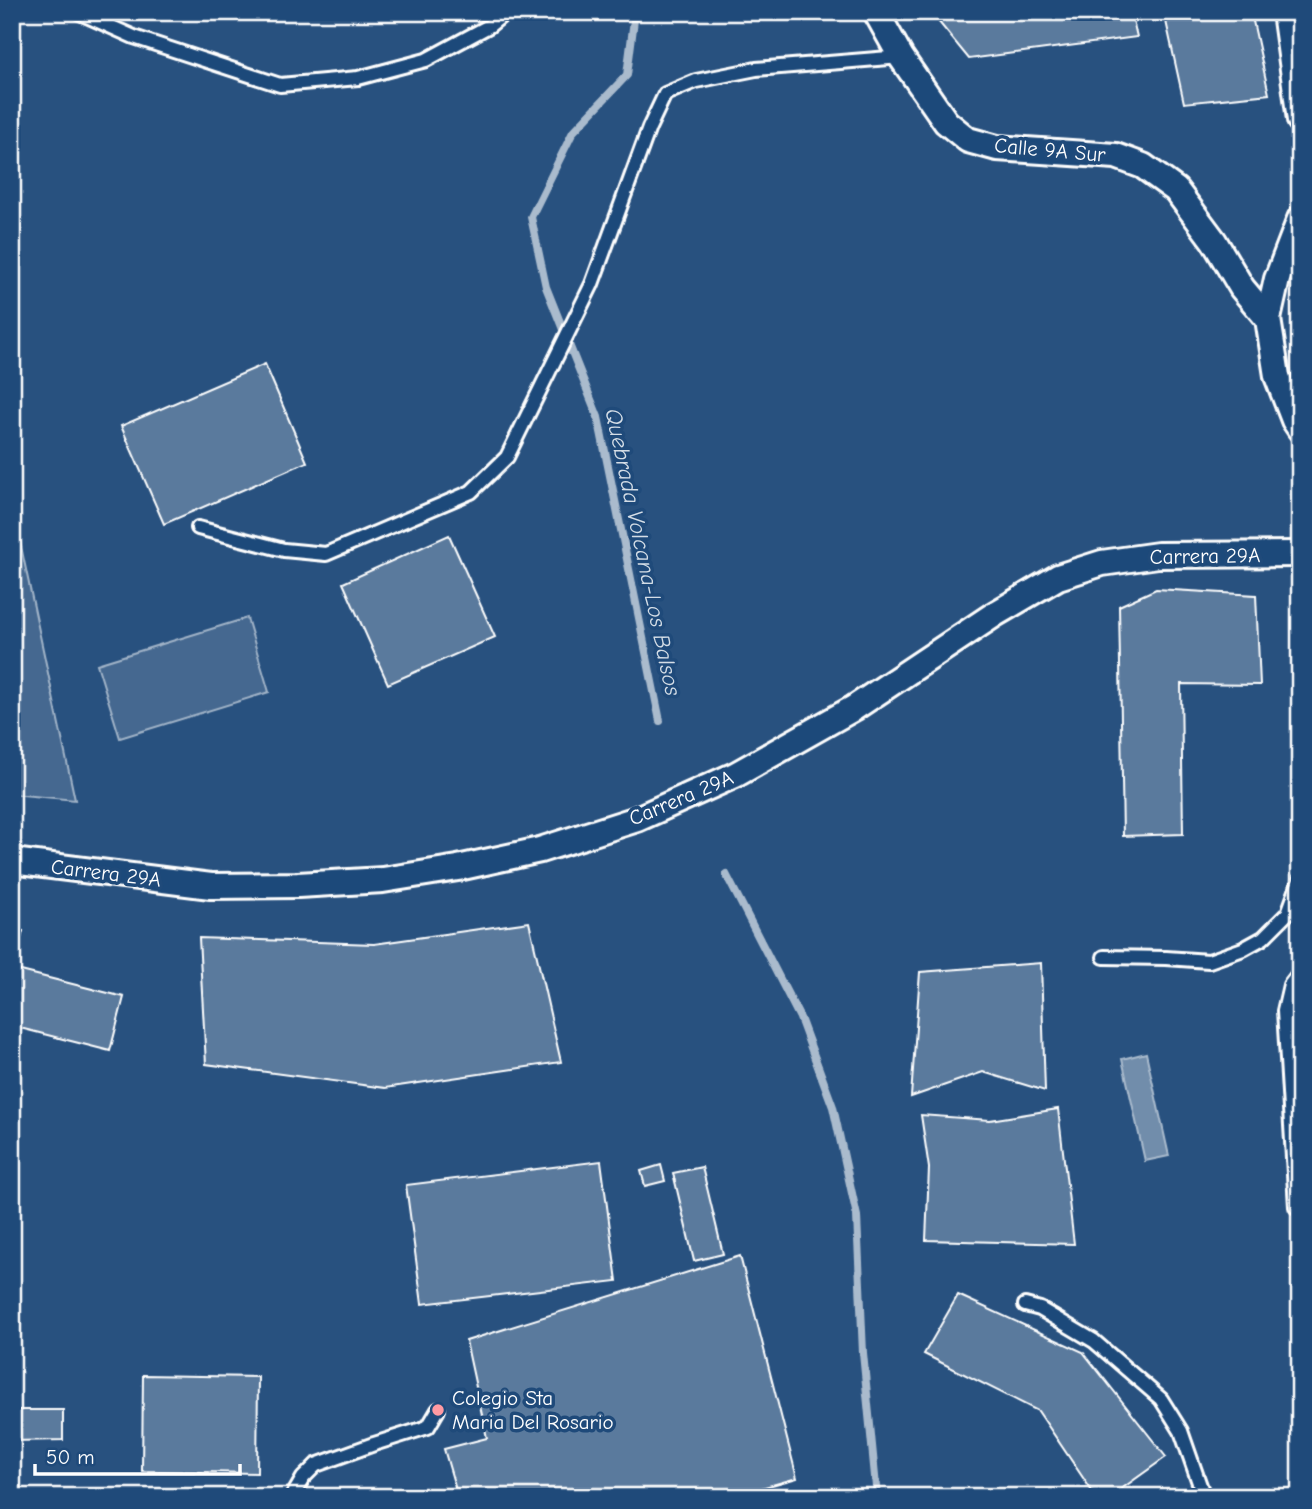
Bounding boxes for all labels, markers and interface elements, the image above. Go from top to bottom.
street label: Calle 9A Sur [993,133,1107,167]
water label: Quebrada Volcana-Los Balsos [599,406,687,698]
street label: Carrera 29A [1149,543,1261,569]
street label: Carrera 29A [625,765,737,831]
street label: Carrera 29A [50,854,162,892]
place label: Colegio Sta Maria Del Rosario [452,1386,614,1434]
marker: Colegio Sta Maria Del Rosario [430,1402,446,1418]
scale bar [35,1432,240,1476]
text: 50 m [46,1445,95,1469]

